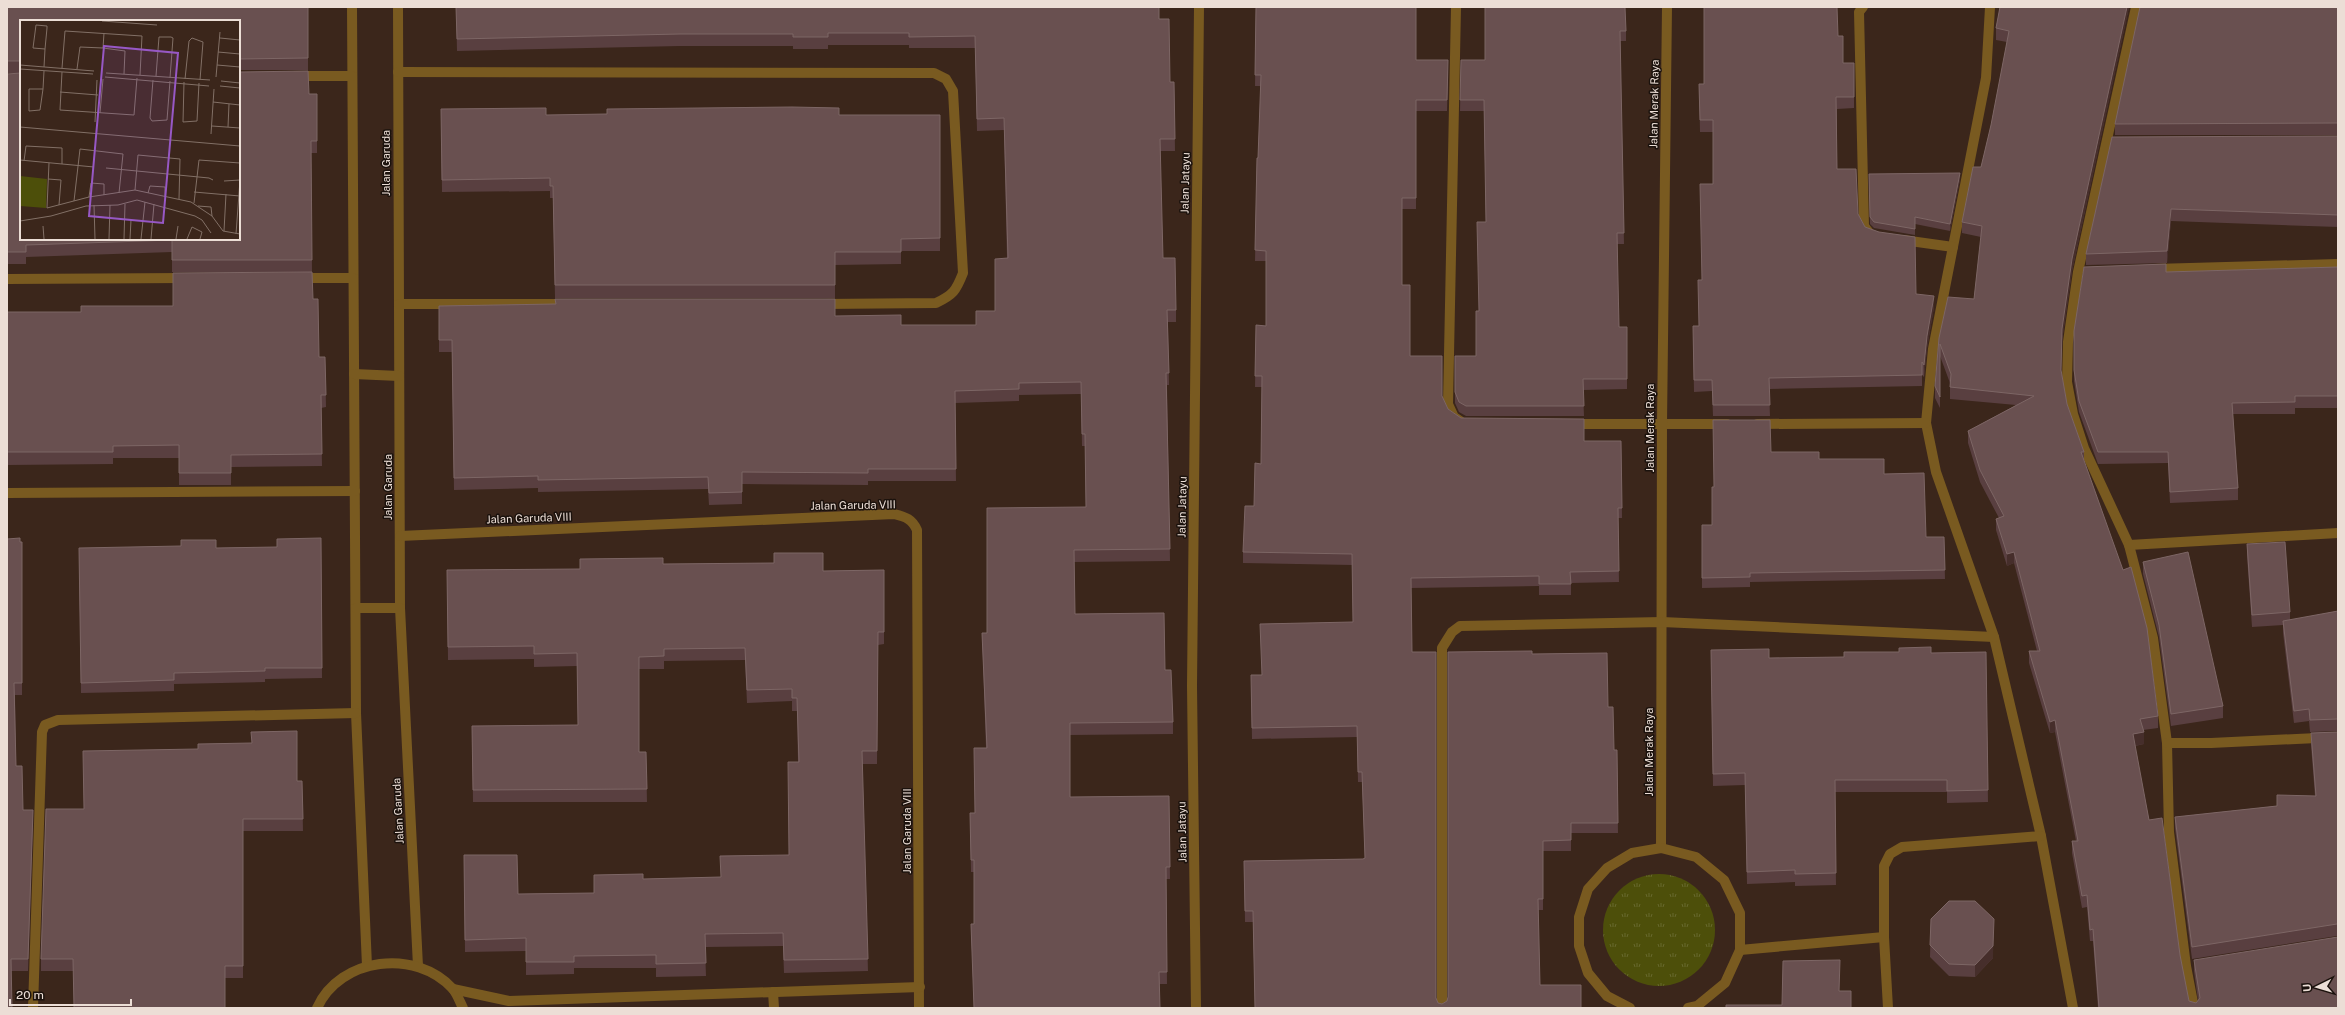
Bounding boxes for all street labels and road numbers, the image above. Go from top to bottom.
street label: Jalan Merak Raya [1647,60,1661,148]
street label: Jalan Garuda [380,130,392,196]
street label: Jalan Jatayu [1178,152,1192,214]
street label: Jalan Merak Raya [1644,384,1656,472]
street label: Jalan Garuda [382,454,394,520]
street label: Jalan Jatayu [1175,476,1189,538]
street label: Jalan Garuda VIII [810,498,896,512]
street label: Jalan Garuda VIII [486,511,572,525]
street label: Jalan Merak Raya [1643,708,1655,796]
street label: Jalan Garuda [390,778,406,844]
street label: Jalan Garuda VIII [901,788,913,874]
street label: Jalan Jatayu [1175,801,1189,863]

